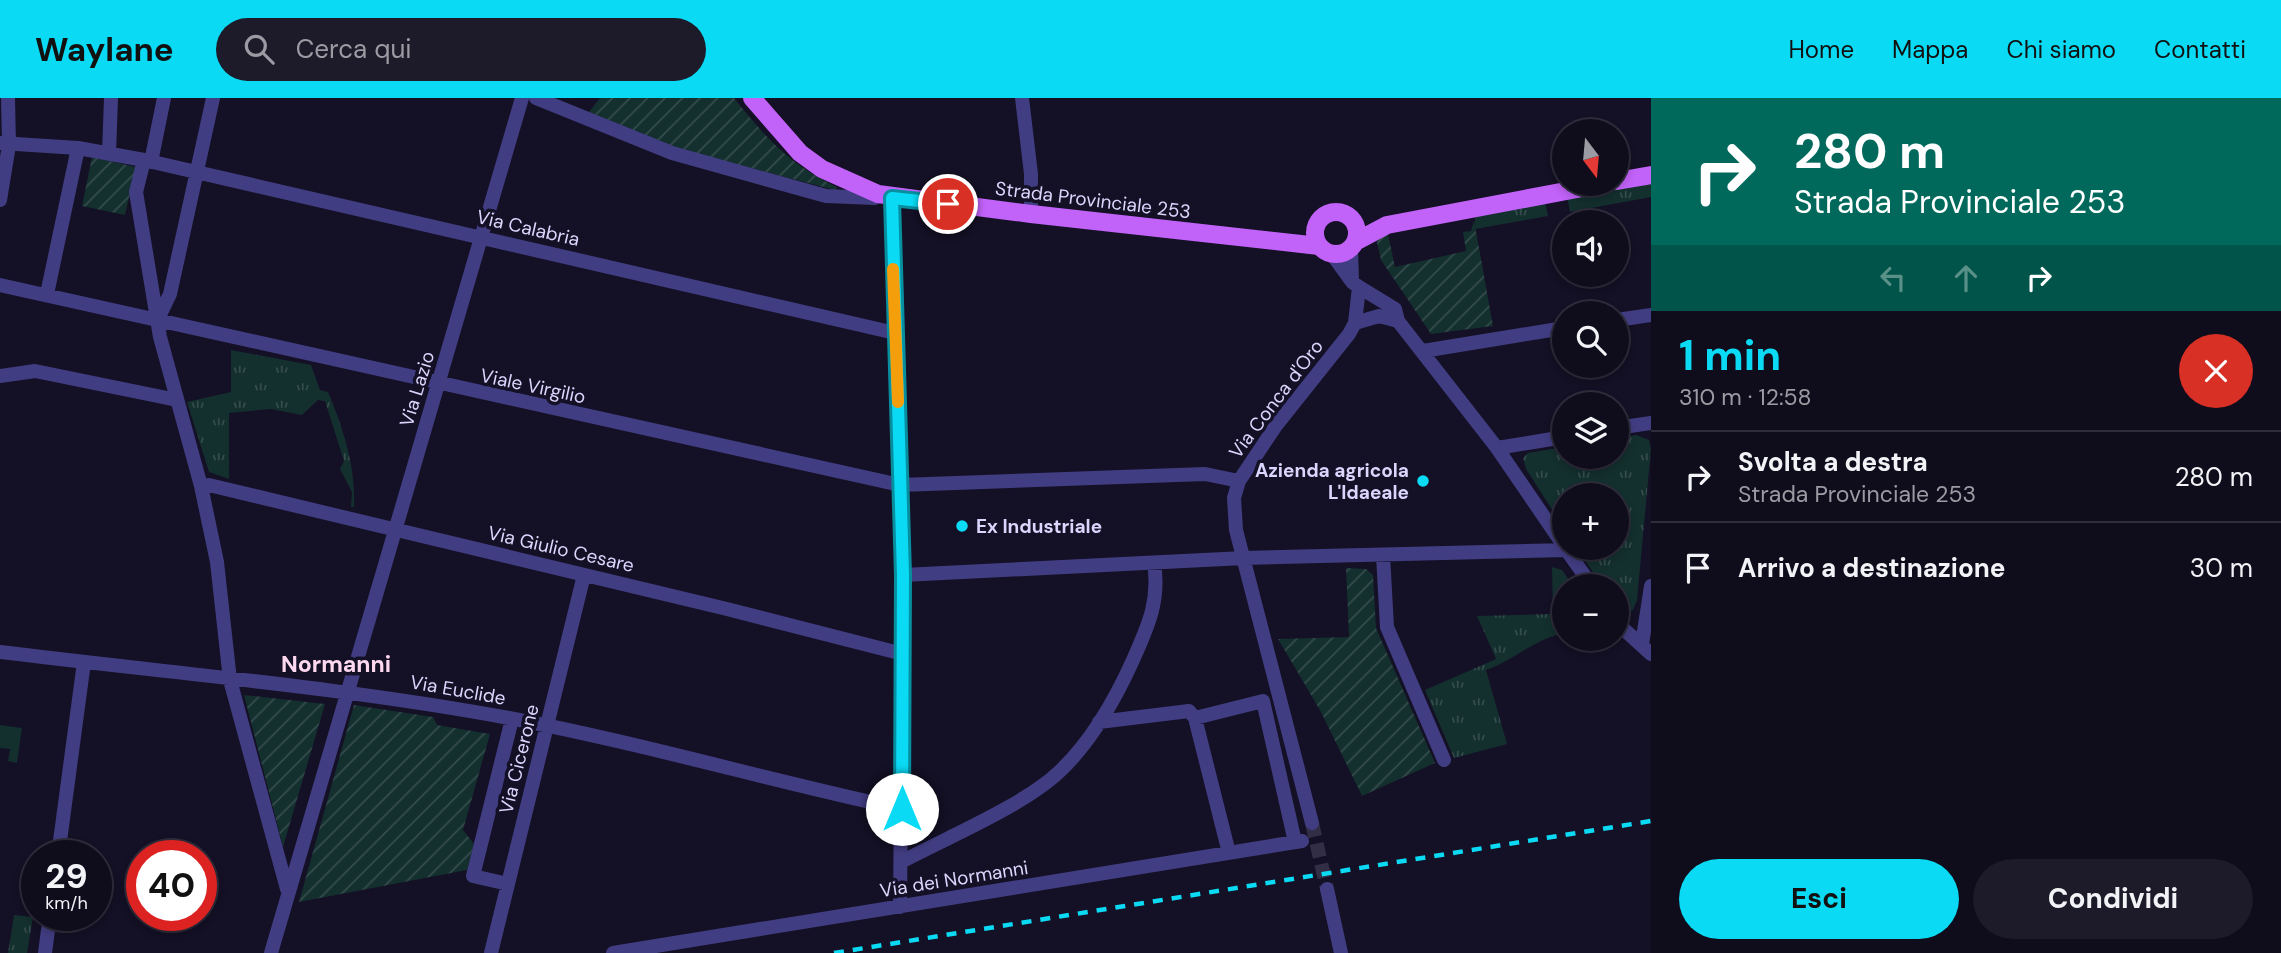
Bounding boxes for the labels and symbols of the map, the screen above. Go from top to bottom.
north arrow [1552,119,1629,196]
pin [918,174,978,234]
street label: Strada Provinciale 253 [994,176,1192,224]
street label: Via Calabria [474,204,582,252]
street label: Via Conca d'Oro [1223,335,1329,463]
street label: Via Lazio [394,348,440,430]
street label: Viale Virgilio [478,363,588,409]
place label: Azienda agricola L'Idaeale [1255,458,1409,505]
marker: Azienda agricola L'Idaeale [1415,473,1431,489]
place label: Ex Industriale [976,514,1102,539]
marker: Ex Industriale [954,518,970,534]
street label: Via Giulio Cesare [485,520,637,578]
district label: Normanni [281,649,391,679]
street label: Via Euclide [408,669,508,711]
street label: Via Cicerone [493,702,545,816]
position arrow [865,772,939,846]
speed limit sign: 40 [126,840,217,931]
street label: Via dei Normanni [878,855,1030,903]

